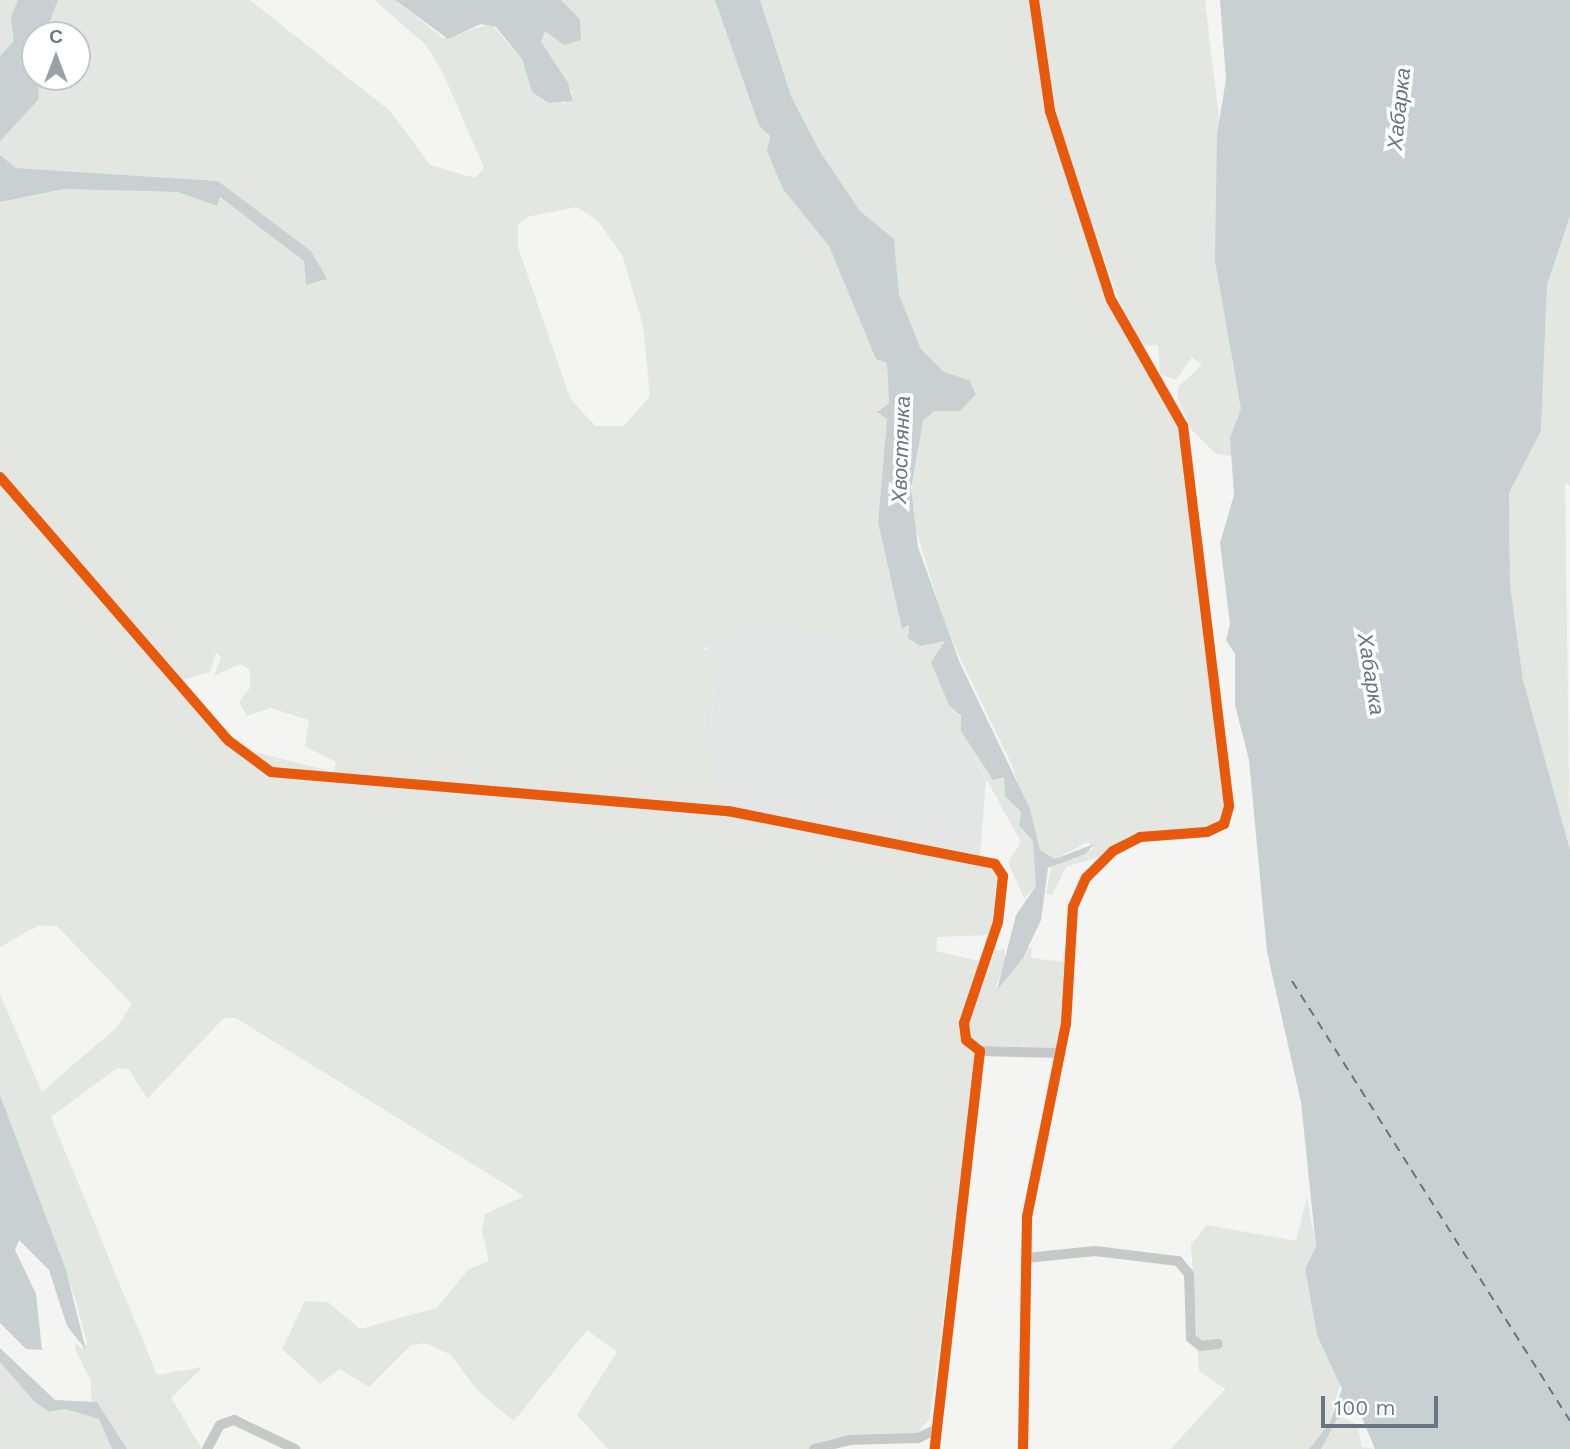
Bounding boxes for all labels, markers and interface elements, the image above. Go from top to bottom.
north arrow [21,21,91,91]
text: С [49,25,63,48]
water label: Хабарка [1382,67,1416,151]
water label: Хвостянка [887,395,915,505]
water label: Хабарка [1352,631,1390,717]
scale bar [1325,1382,1442,1426]
text: 100 m [1334,1395,1396,1420]

